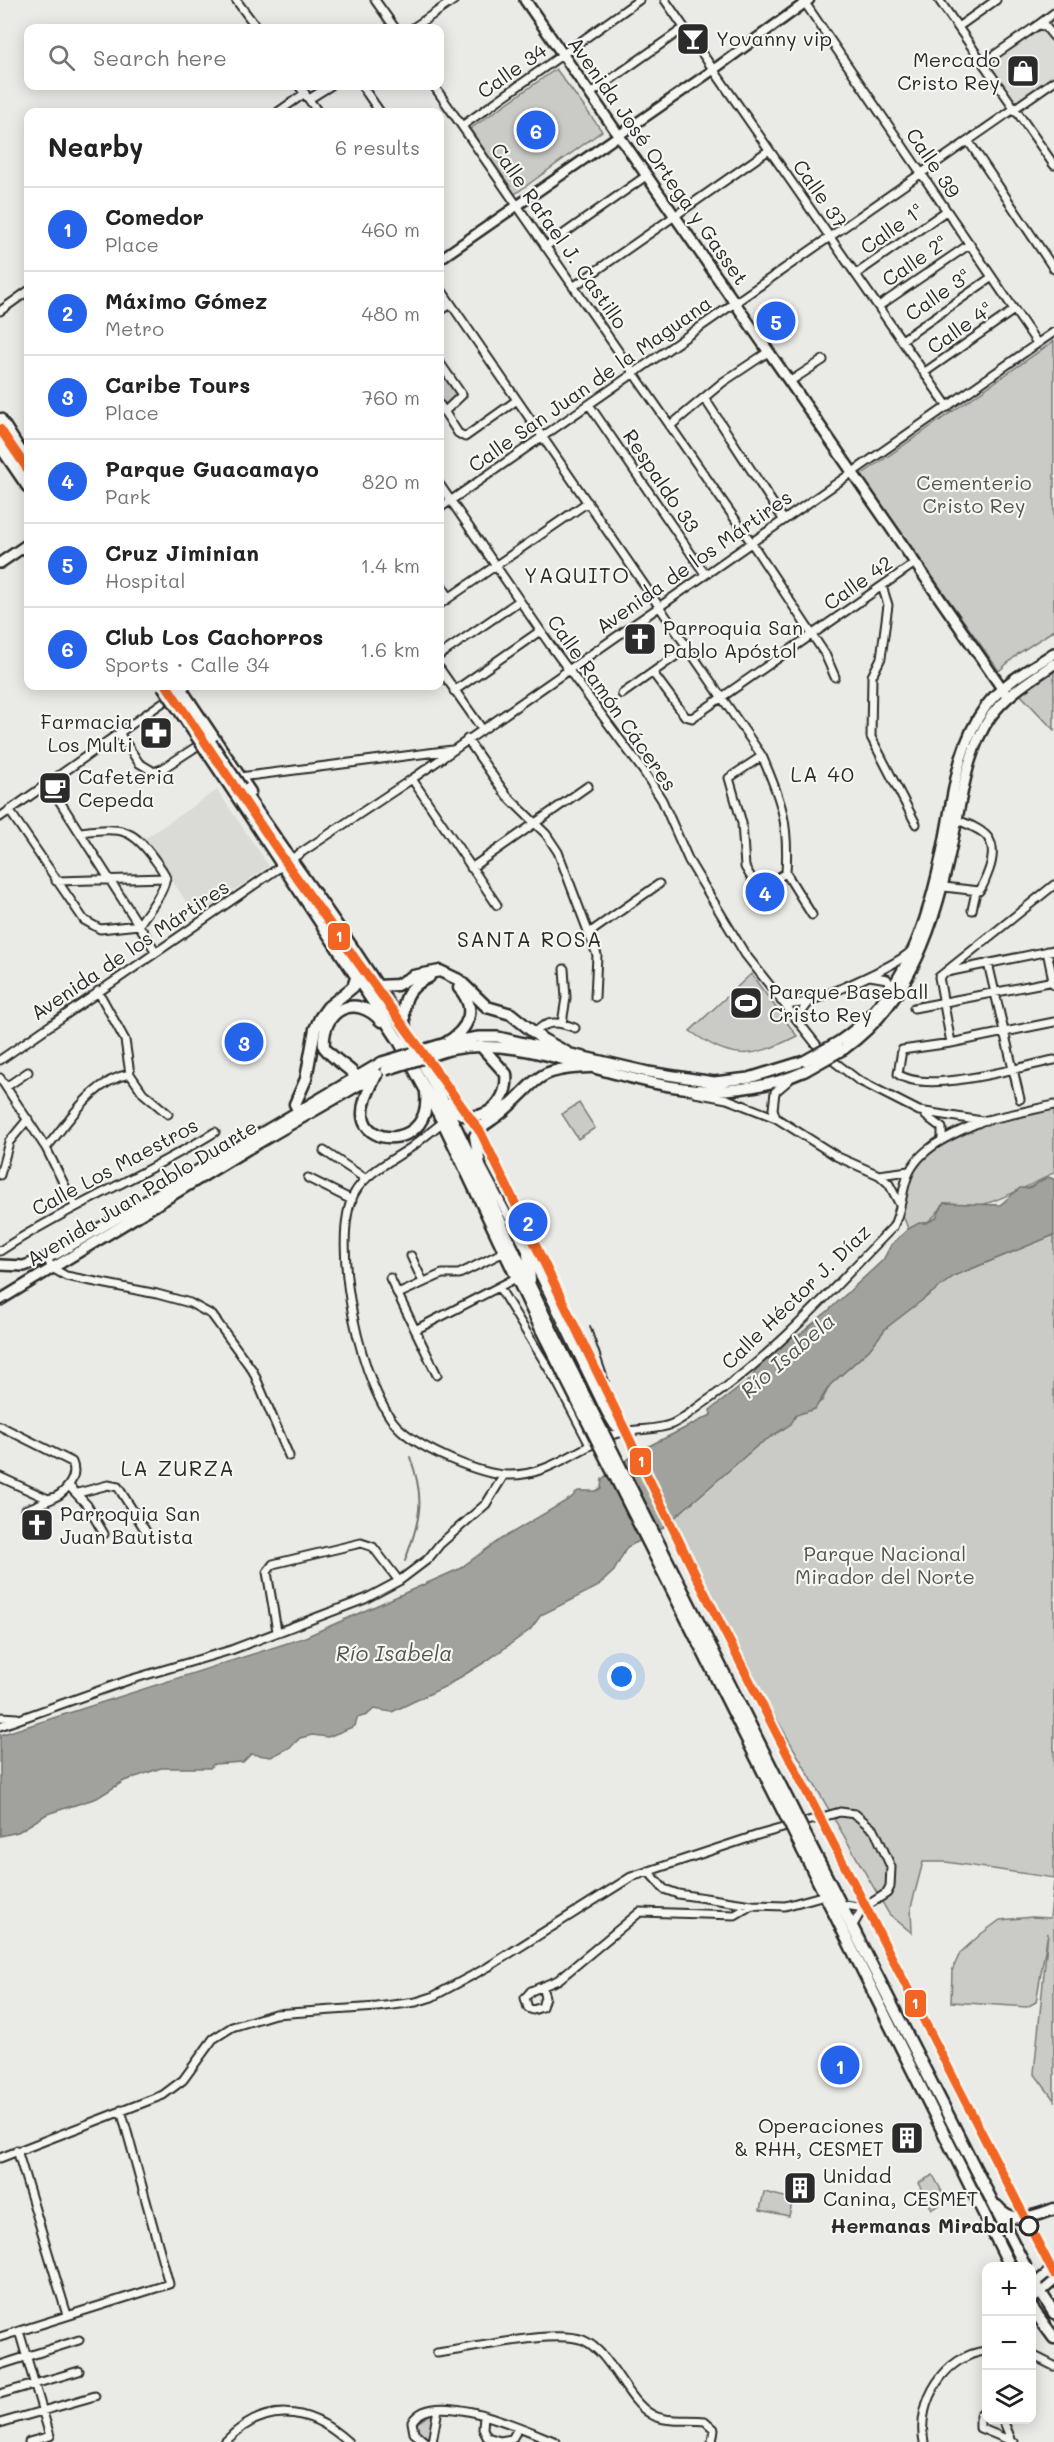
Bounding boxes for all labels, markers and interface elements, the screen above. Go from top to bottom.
bar icon: Yovanny vip [675,21,711,57]
search box [24,24,444,90]
place label: Yovanny vip [716,25,832,51]
street label: Avenida José Ortega y Gasset [563,31,755,290]
street label: Calle 34 [472,37,551,103]
icon: search [45,41,78,74]
text: Search here [93,43,227,72]
place label: Mercado Cristo Rey [897,46,1000,95]
shop icon: Mercado Cristo Rey [1005,53,1041,89]
pin: 6 [516,108,556,152]
street label: Calle 39 [901,122,967,203]
text: Nearby [48,130,143,164]
text: 6 results [335,134,420,160]
street label: Calle Rafael J. Castillo [486,137,634,334]
street label: Calle 37 [788,154,854,233]
street label: Calle 1ª [855,197,928,259]
text: Comedor [105,202,204,231]
text: 1 [63,216,72,242]
text: 460 m [362,216,420,242]
street label: Calle 2ª [877,229,952,292]
text: Place [105,231,159,257]
street label: Calle 3ª [900,262,975,326]
text: Máximo Gómez [105,286,267,315]
street label: Calle San Juan de la Maguana [463,289,716,477]
street label: Calle 4ª [921,295,997,359]
pin: 5 [756,298,796,344]
text: 2 [62,300,73,326]
text: 480 m [361,300,420,326]
text: Metro [105,315,164,341]
text: Caribe Tours [105,370,250,399]
text: 3 [62,384,74,410]
text: 760 m [362,384,420,410]
text: Place [105,399,159,425]
street label: Respaldo 33 [618,424,706,537]
text: Parque Guacamayo [105,454,319,483]
text: 4 [61,468,74,494]
text: 820 m [362,468,420,494]
park label: Cementerio Cristo Rey [916,469,1032,518]
text: Park [105,483,150,509]
street label: Avenida de los Mártires [590,484,797,639]
text: Cruz Jiminian [105,538,259,567]
street label: Calle 42 [818,549,897,615]
text: 5 [62,552,73,578]
text: 1.4 km [360,552,420,578]
district label: YAQUITO [524,561,630,588]
text: Hospital [105,567,186,593]
street label: Calle Ramón Cáceres [542,609,683,796]
place label: Parroquia San Pablo Apóstol [663,614,803,663]
church icon: Parroquia San Pablo Apóstol [622,621,658,657]
text: Club Los Cachorros [105,622,323,651]
text: 6 [61,636,74,662]
text: 1.6 km [360,636,420,662]
text: Sports · Calle 34 [105,651,270,677]
place label: Farmacia Los Multi [41,708,133,757]
pharmacy icon: Farmacia Los Multi [138,715,174,751]
district label: LA 40 [790,760,856,787]
place label: Cafeteria Cepeda [78,763,175,812]
cafe icon: Cafeteria Cepeda [37,770,73,806]
pin: 4 [746,870,784,914]
street label: Avenida de los Mártires [25,873,234,1025]
line badge: 1 [327,922,351,951]
text: 1 [335,925,343,946]
district label: SANTA ROSA [457,925,603,952]
place label: Parque Baseball Cristo Rey [769,978,928,1027]
sports icon: Parque Baseball Cristo Rey [728,985,764,1021]
pin: 3 [224,1020,264,1064]
street label: Calle Los Maestros [27,1111,202,1221]
street label: Avenida Juan Pablo Duarte [21,1113,262,1271]
pin: 2 [508,1200,548,1244]
street label: Calle Héctor J. Díaz [715,1218,876,1374]
water label: Río Isabela [734,1306,840,1403]
line badge: 1 [629,1447,652,1476]
text: 1 [637,1450,645,1471]
district label: LA ZURZA [121,1454,235,1481]
place label: Parroquia San Juan Bautista [60,1500,200,1549]
church icon: Parroquia San Juan Bautista [19,1507,55,1543]
park label: Parque Nacional Mirador del Norte [795,1540,975,1589]
water label: Río Isabela [336,1639,452,1666]
your location [607,1662,636,1691]
line badge: 1 [904,1989,927,2018]
text: 1 [911,1992,919,2013]
pin: 1 [820,2042,860,2088]
place label: Operaciones & RHH, CESMET [734,2112,884,2161]
building icon: Operaciones & RHH, CESMET [889,2120,925,2156]
place label: Unidad Canina, CESMET [823,2162,978,2211]
building icon: Unidad Canina, CESMET [782,2170,818,2206]
place label: Hermanas Mirabal [830,2212,1014,2238]
marker: Hermanas Mirabal [1019,2216,1039,2236]
map controls [982,2262,1036,2424]
button: + [982,2262,1036,2316]
button: − [982,2316,1036,2370]
button: layers [982,2370,1036,2424]

